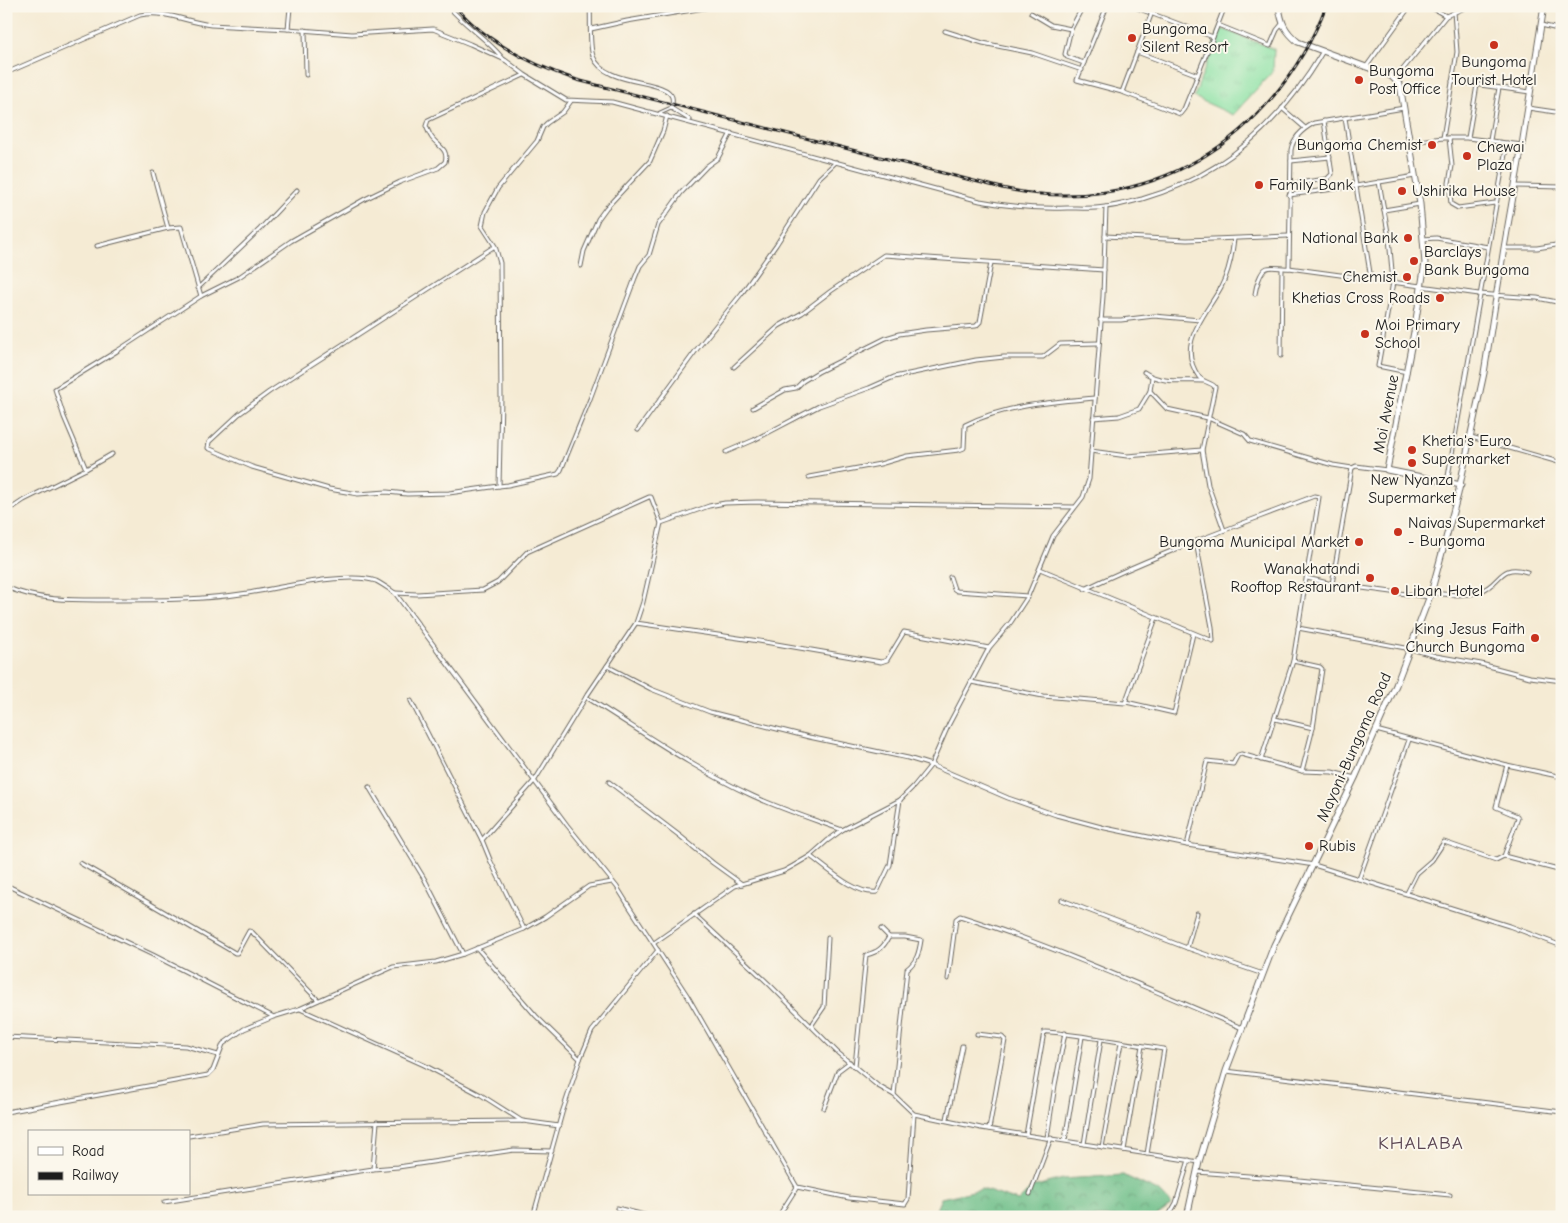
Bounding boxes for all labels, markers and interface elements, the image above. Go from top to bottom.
place label: Bungoma Silent Resort [1142,20,1229,56]
marker: Bungoma Silent Resort [1126,32,1138,44]
marker: Bungoma Tourist Hotel [1488,39,1500,51]
place label: Bungoma Tourist Hotel [1451,53,1537,89]
place label: Bungoma Post Office [1369,62,1441,98]
marker: Bungoma Post Office [1353,74,1365,86]
place label: Bungoma Chemist [1297,136,1422,154]
place label: Chewai Plaza [1477,138,1525,174]
marker: Bungoma Chemist [1426,139,1438,151]
marker: Chewai Plaza [1461,150,1473,162]
place label: Family Bank [1269,176,1353,194]
marker: Family Bank [1253,179,1265,191]
place label: Ushirika House [1412,182,1516,200]
marker: Ushirika House [1396,185,1408,197]
place label: National Bank [1302,229,1398,247]
marker: National Bank [1402,232,1414,244]
place label: Barclays Bank Bungoma [1424,243,1530,279]
marker: Barclays Bank Bungoma [1408,255,1420,267]
place label: Chemist [1342,268,1397,286]
marker: Chemist [1401,271,1413,283]
place label: Khetias Cross Roads [1292,289,1430,307]
marker: Khetias Cross Roads [1434,292,1446,304]
place label: Moi Primary School [1375,316,1461,352]
marker: Moi Primary School [1359,328,1371,340]
street label: Moi Avenue [1370,373,1402,455]
place label: Khetia's Euro Supermarket [1422,432,1512,468]
marker: Khetia's Euro Supermarket [1406,444,1418,456]
marker: New Nyanza Supermarket [1406,457,1418,469]
place label: New Nyanza Supermarket [1368,471,1456,507]
place label: Naivas Supermarket - Bungoma [1408,514,1545,550]
marker: Naivas Supermarket - Bungoma [1392,526,1404,538]
place label: Bungoma Municipal Market [1159,533,1349,551]
marker: Bungoma Municipal Market [1353,536,1365,548]
place label: Wanakhatandi Rooftop Restaurant [1231,560,1360,596]
marker: Wanakhatandi Rooftop Restaurant [1364,572,1376,584]
place label: Liban Hotel [1405,582,1483,600]
marker: Liban Hotel [1389,585,1401,597]
place label: King Jesus Faith Church Bungoma [1406,620,1525,656]
marker: King Jesus Faith Church Bungoma [1529,632,1541,644]
street label: Mayoni-Bungoma Road [1313,670,1395,824]
place label: Rubis [1319,837,1356,855]
marker: Rubis [1303,840,1315,852]
legend [28,1130,190,1196]
district label: KHALABA [1378,1132,1464,1154]
text: Road [72,1142,104,1160]
text: Railway [72,1166,119,1184]

